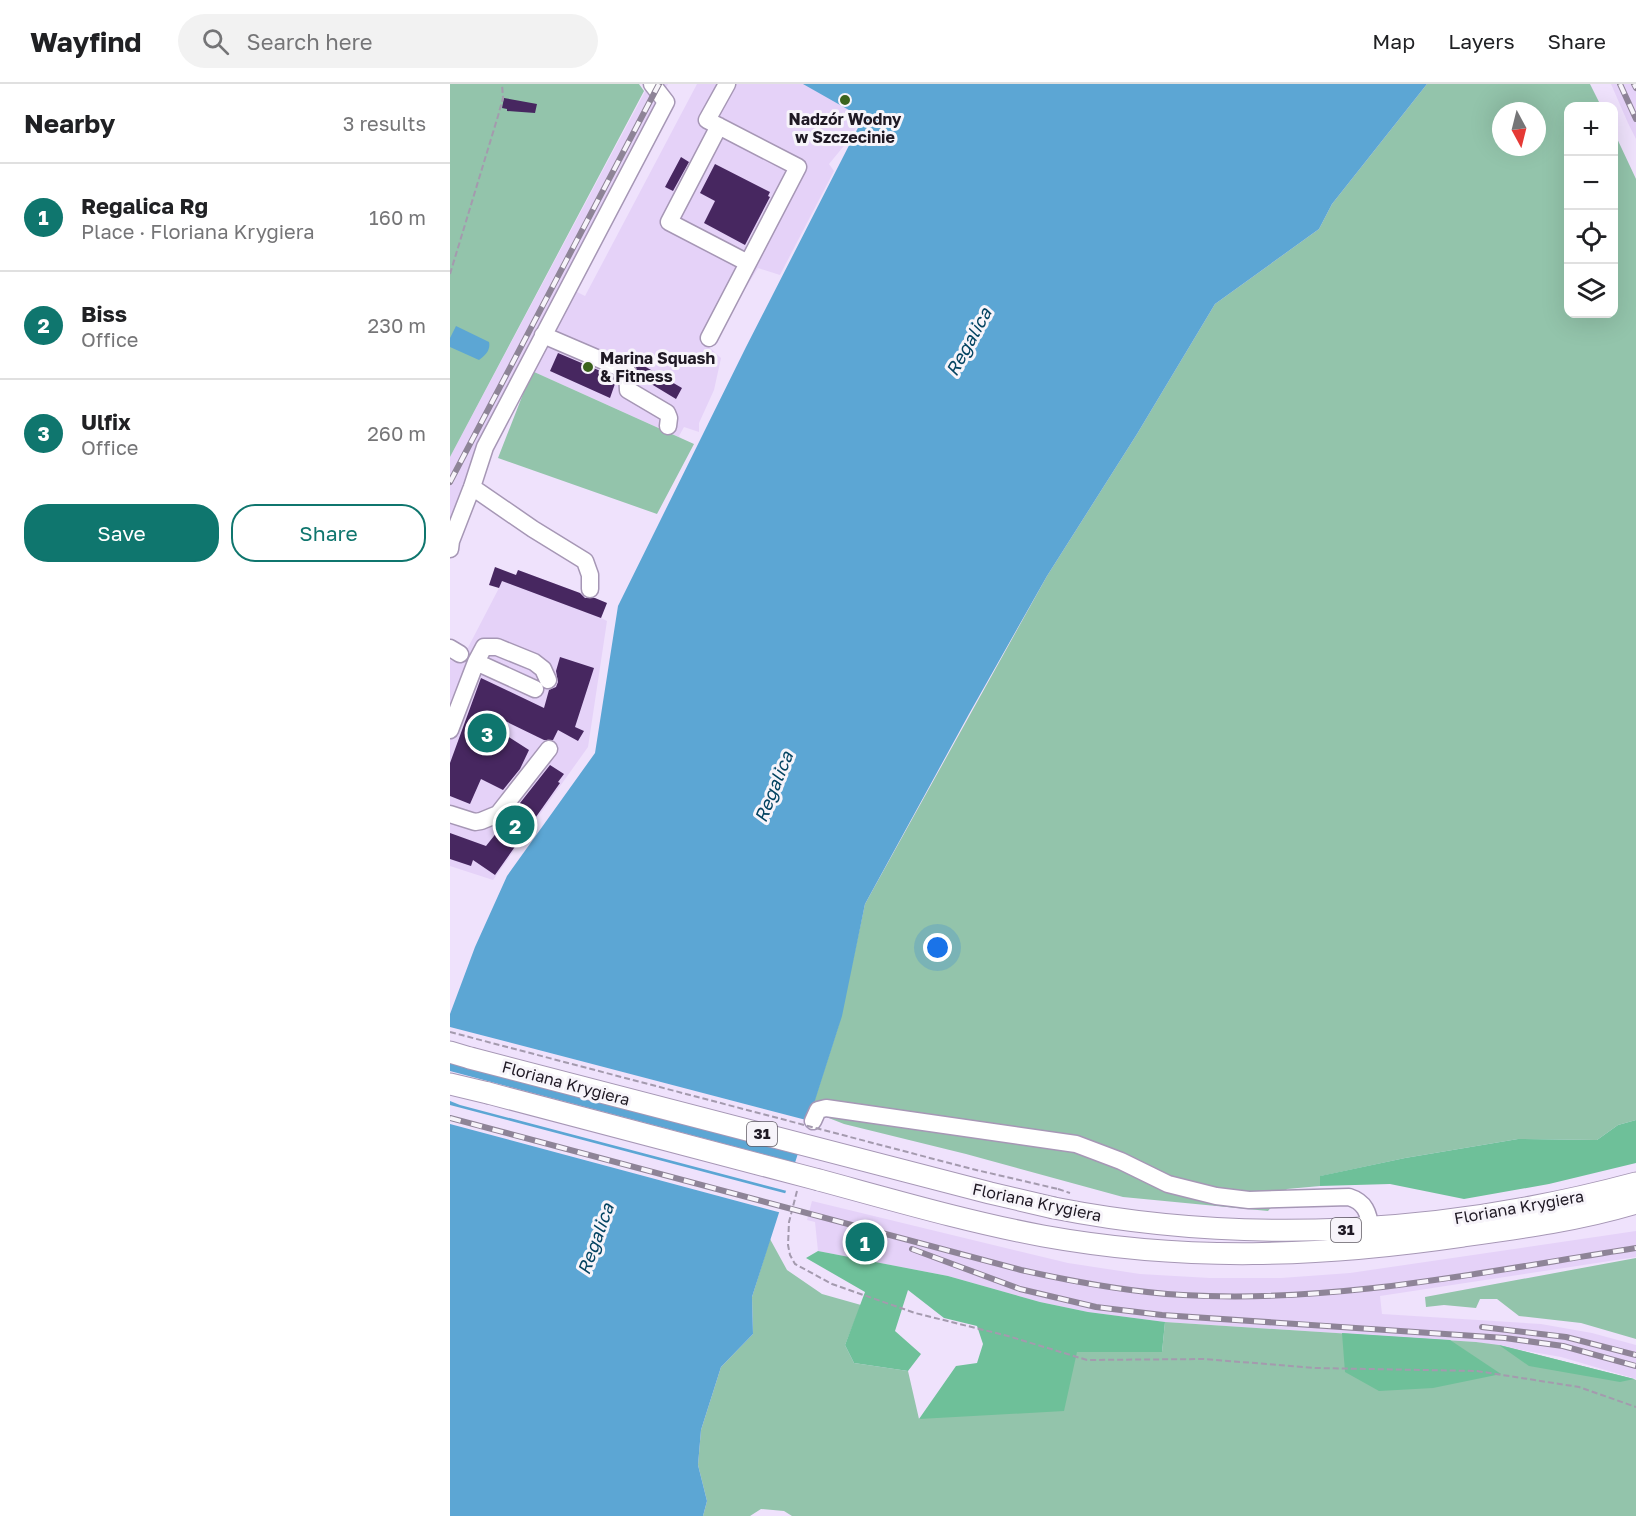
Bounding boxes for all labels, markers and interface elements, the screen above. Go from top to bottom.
search box [178,14,598,68]
text: Wayfind [30,25,142,58]
icon: search [199,25,232,58]
text: Search here [247,28,373,55]
text: Map [1372,28,1415,54]
text: Layers [1448,28,1515,54]
text: Share [1548,28,1606,54]
marker: Nadzór Wodny w Szczecinie [838,93,852,107]
north arrow [1492,102,1546,156]
map controls [1564,102,1618,318]
button: + [1564,102,1618,156]
text: Nearby [24,108,115,139]
place label: Nadzór Wodny w Szczecinie [789,109,902,147]
text: 3 results [343,111,426,135]
button: − [1564,156,1618,210]
text: Regalica Rg [81,192,208,219]
text: 1 [38,205,49,229]
text: 160 m [369,205,426,229]
button: locate [1564,210,1618,264]
text: Place · Floriana Krygiera [81,219,315,243]
button: layers [1564,264,1618,318]
text: Biss [81,300,127,327]
water label: Regalica [940,303,996,379]
text: 2 [37,313,50,337]
text: 230 m [368,313,426,337]
text: Office [81,327,138,351]
place label: Marina Squash & Fitness [600,348,715,386]
marker: Marina Squash & Fitness [581,360,595,374]
text: Ulfix [81,408,131,435]
text: 3 [37,421,50,445]
text: 260 m [367,421,426,445]
text: Office [81,435,138,459]
button: Save [24,504,219,562]
button: Share [231,504,426,562]
pin: 3 [468,710,507,756]
water label: Regalica [749,747,797,825]
pin: 2 [496,802,534,848]
your location [923,933,952,962]
street label: Floriana Krygiera [500,1056,632,1110]
road number: 31 [747,1122,777,1146]
street label: Floriana Krygiera [971,1179,1103,1225]
street label: Floriana Krygiera [1453,1186,1585,1228]
water label: Regalica [572,1199,618,1277]
road number: 31 [1331,1218,1361,1242]
pin: 1 [846,1220,884,1264]

